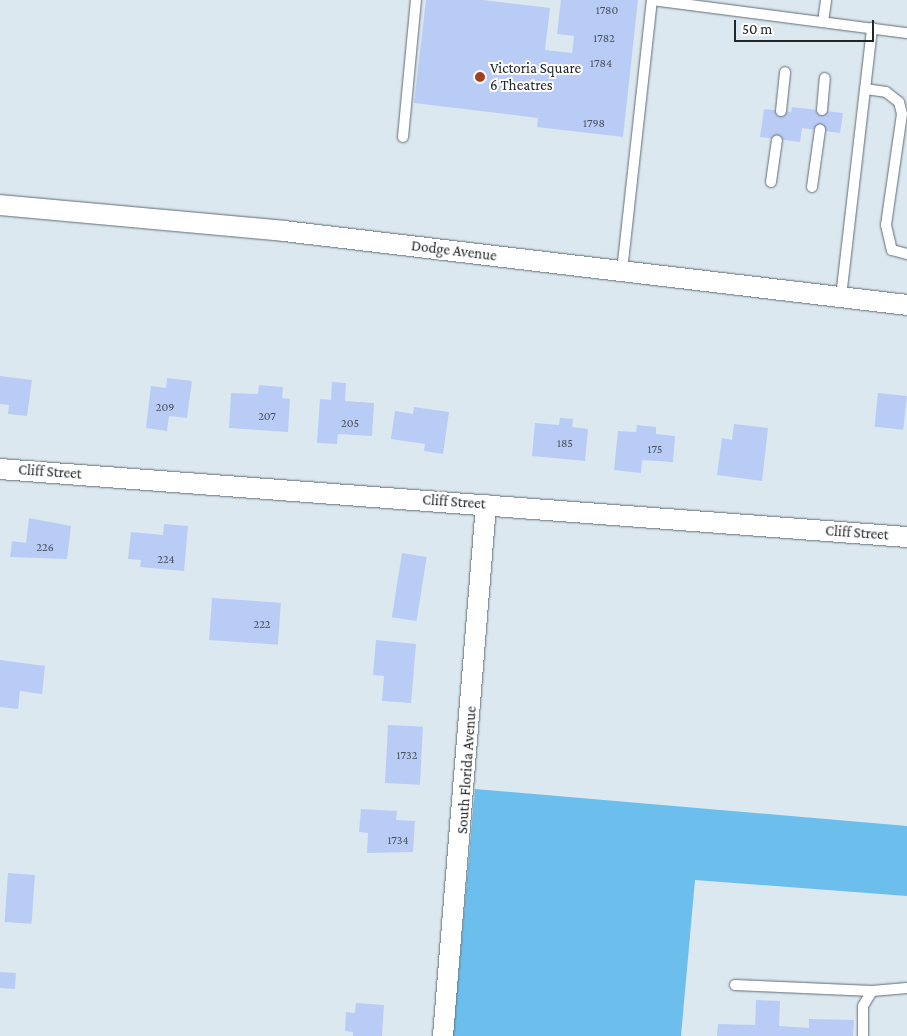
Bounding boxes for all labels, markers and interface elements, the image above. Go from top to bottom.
house number: 1780 [596,4,618,18]
scale bar [737,10,877,42]
text: 50 m [742,21,772,37]
house number: 1782 [593,32,615,46]
house number: 1784 [590,57,612,71]
place label: Victoria Square 6 Theatres [490,59,581,94]
marker: Victoria Square 6 Theatres [474,71,486,83]
house number: 1798 [583,117,605,131]
street label: Dodge Avenue [410,237,498,265]
house number: 209 [156,401,174,415]
house number: 207 [258,410,276,424]
house number: 205 [341,417,359,431]
house number: 185 [557,437,573,451]
house number: 175 [647,443,663,457]
street label: Cliff Street [18,461,82,483]
street label: Cliff Street [422,491,486,513]
street label: Cliff Street [825,522,889,544]
house number: 226 [36,541,54,555]
house number: 224 [157,553,175,567]
house number: 222 [253,618,271,632]
street label: South Florida Avenue [454,705,480,835]
house number: 1732 [397,749,417,763]
house number: 1734 [387,834,409,848]

